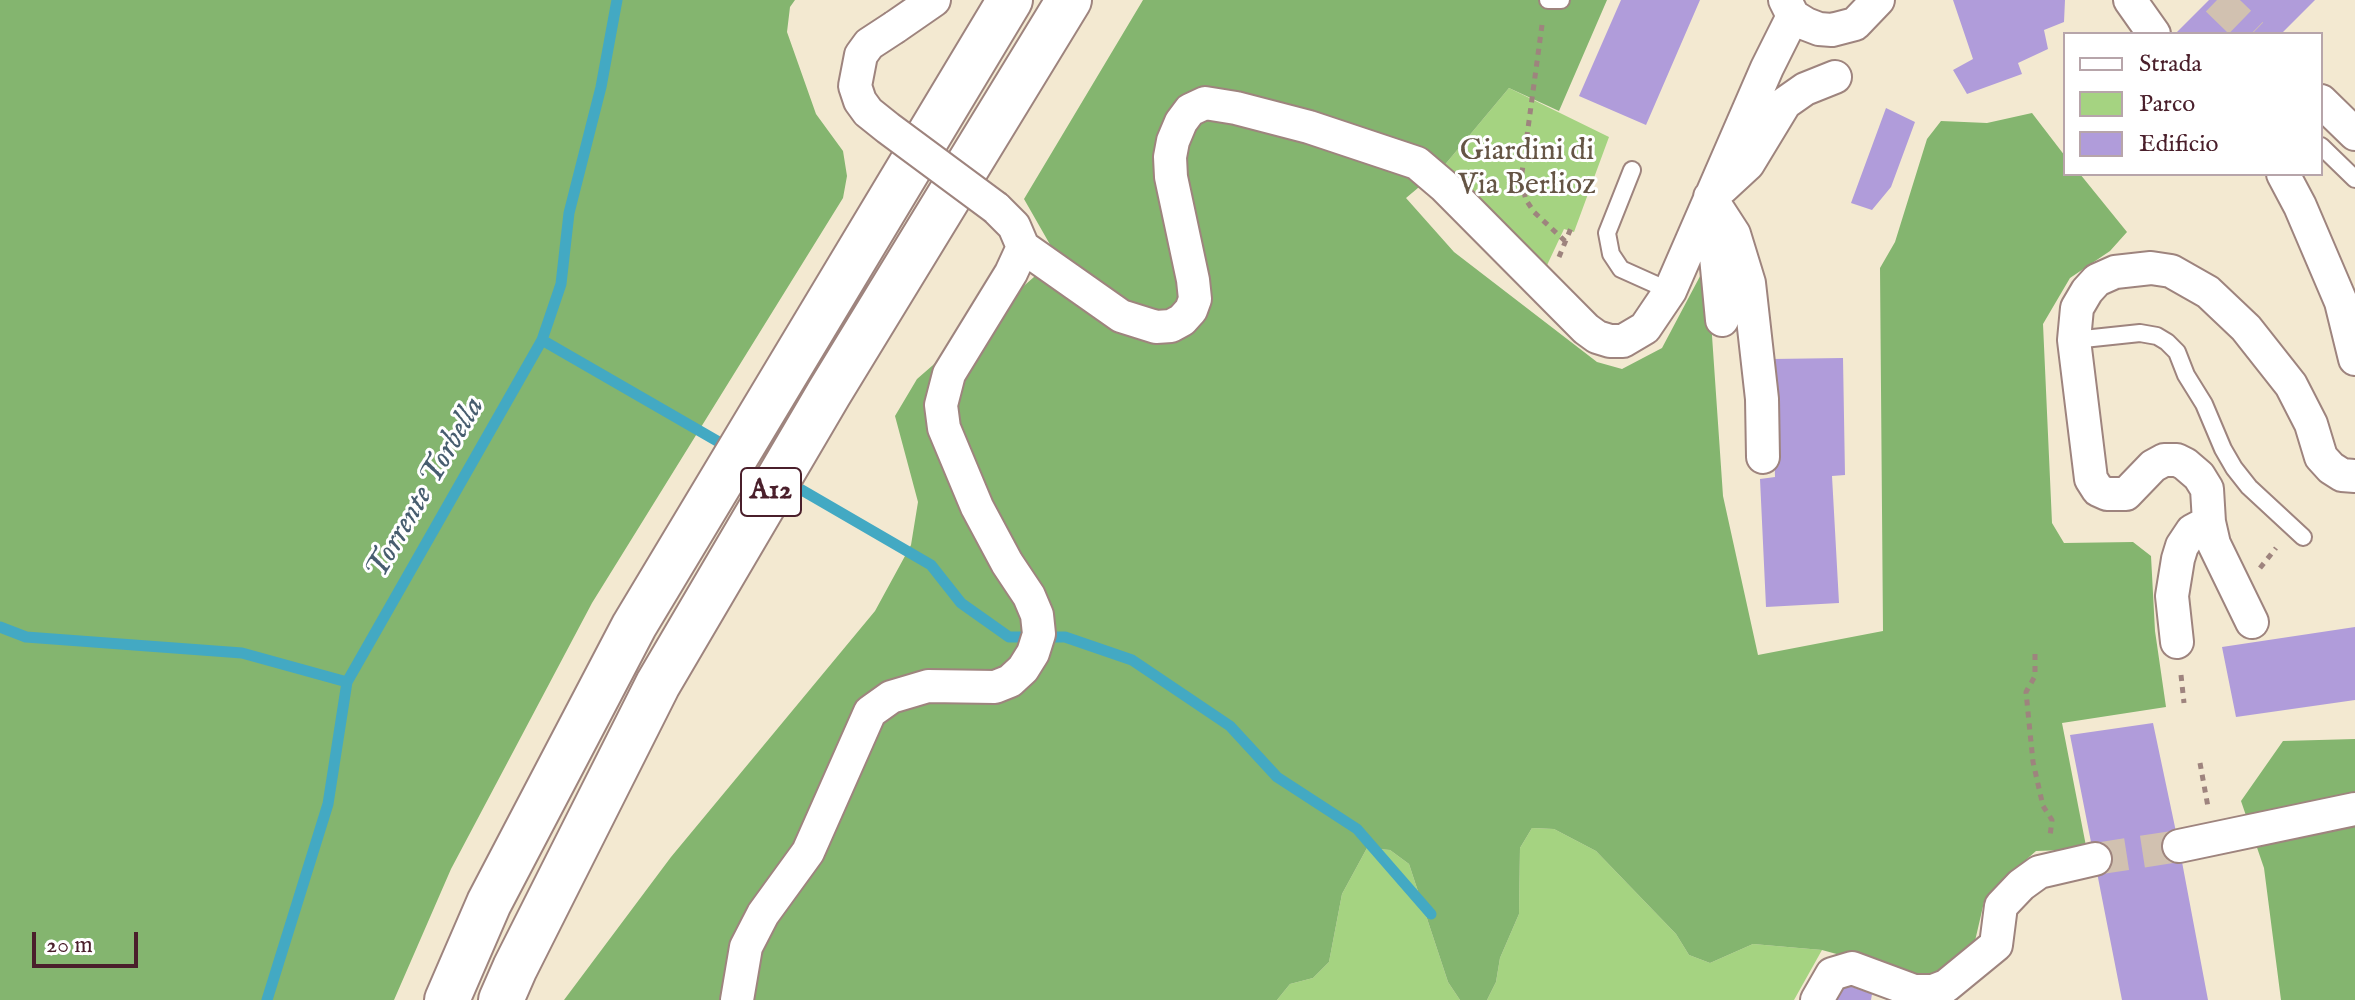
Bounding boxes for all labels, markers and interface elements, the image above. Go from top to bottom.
legend [2063,32,2323,176]
text: Strada [2139,49,2202,80]
text: Parco [2139,89,2195,120]
text: Edificio [2139,129,2218,160]
park label: Giardini di Via Berlioz [1458,135,1596,206]
water label: Torrente Torbella [359,391,495,587]
road number: A12 [741,468,801,516]
scale bar [36,916,142,966]
text: 20 m [46,930,93,961]

